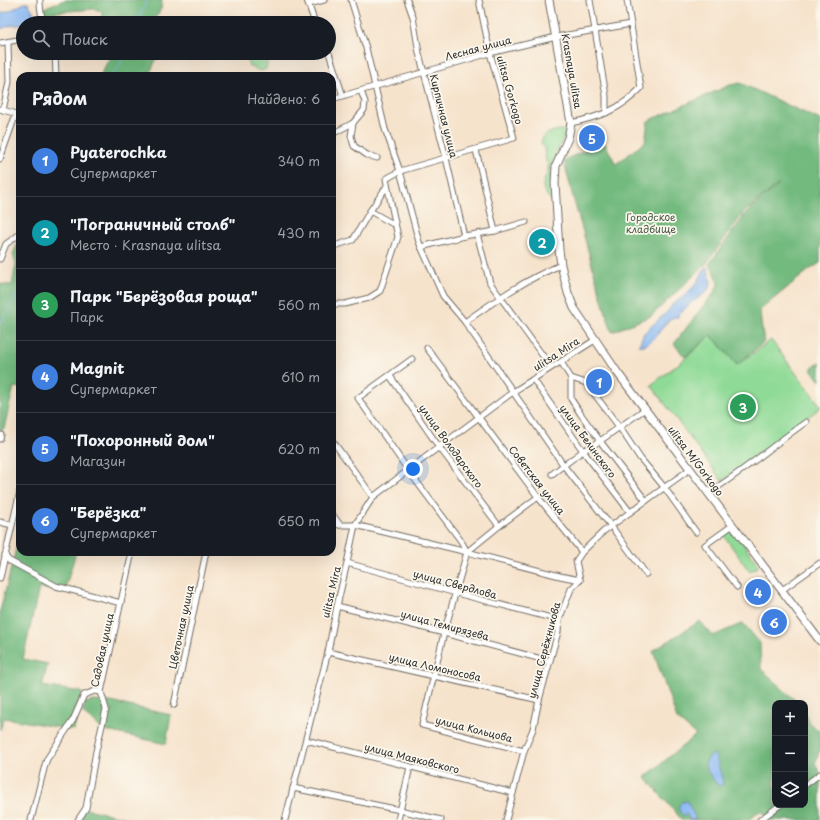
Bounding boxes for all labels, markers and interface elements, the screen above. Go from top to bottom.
search box [16,16,336,60]
icon: search [30,27,52,49]
text: Поиск [62,27,108,50]
street label: Лесная улица [443,31,513,64]
street label: Krasnaya ulitsa [558,32,587,110]
street label: ulitsa Gorkogo [494,54,528,126]
street label: Кирпичная улица [427,72,462,160]
text: Рядом [32,85,87,111]
text: Найдено: 6 [247,89,320,108]
pin: 5 [579,123,605,153]
text: Pyaterochka [70,140,167,163]
text: 1 [42,151,48,170]
text: 340 m [277,151,320,170]
text: Супермаркет [70,163,157,182]
park label: Городское кладбище [626,209,677,236]
text: "Пограничный столб" [70,212,235,235]
text: 2 [40,223,50,242]
text: 430 m [278,223,320,242]
pin: 2 [529,227,555,257]
text: Место · Krasnaya ulitsa [70,235,221,254]
text: Парк "Берёзовая роща" [70,284,258,307]
text: 3 [41,295,49,314]
text: 560 m [278,295,320,314]
text: Парк [70,307,104,326]
street label: ulitsa Mira [530,333,582,374]
text: Magnit [70,356,125,379]
text: 4 [41,367,49,386]
text: 610 m [281,367,320,386]
pin: 1 [586,367,612,397]
text: Супермаркет [70,379,157,398]
pin: 3 [730,392,756,422]
street label: улица Володарского [416,401,487,491]
street label: улица Белинского [557,401,620,481]
street label: ulitsa M/Gorkogo [665,423,728,499]
text: "Похоронный дом" [70,428,215,451]
text: 5 [41,439,49,458]
text: 620 m [278,439,320,458]
street label: Советская улица [506,442,570,518]
text: Магазин [70,451,126,470]
your location [403,459,423,479]
text: "Берёзка" [70,500,146,523]
text: 6 [40,511,50,530]
text: 650 m [278,511,320,530]
text: Супермаркет [70,523,157,542]
street label: ulitsa Mira [317,565,344,619]
street label: улица Свердлова [412,565,499,602]
pin: 4 [745,577,771,607]
street label: Цветочная улица [164,583,197,670]
street label: улица Серёжникова [523,599,564,700]
street label: улица Темирязева [399,606,492,644]
pin: 6 [761,607,787,637]
street label: Садовая улица [86,611,117,688]
street label: улица Ломоносова [388,649,483,685]
map controls [772,700,808,808]
button: + [772,700,808,736]
street label: улица Кольцова [434,712,515,746]
button: − [772,736,808,772]
street label: улица Маяковского [363,738,462,777]
button: layers [772,772,808,808]

